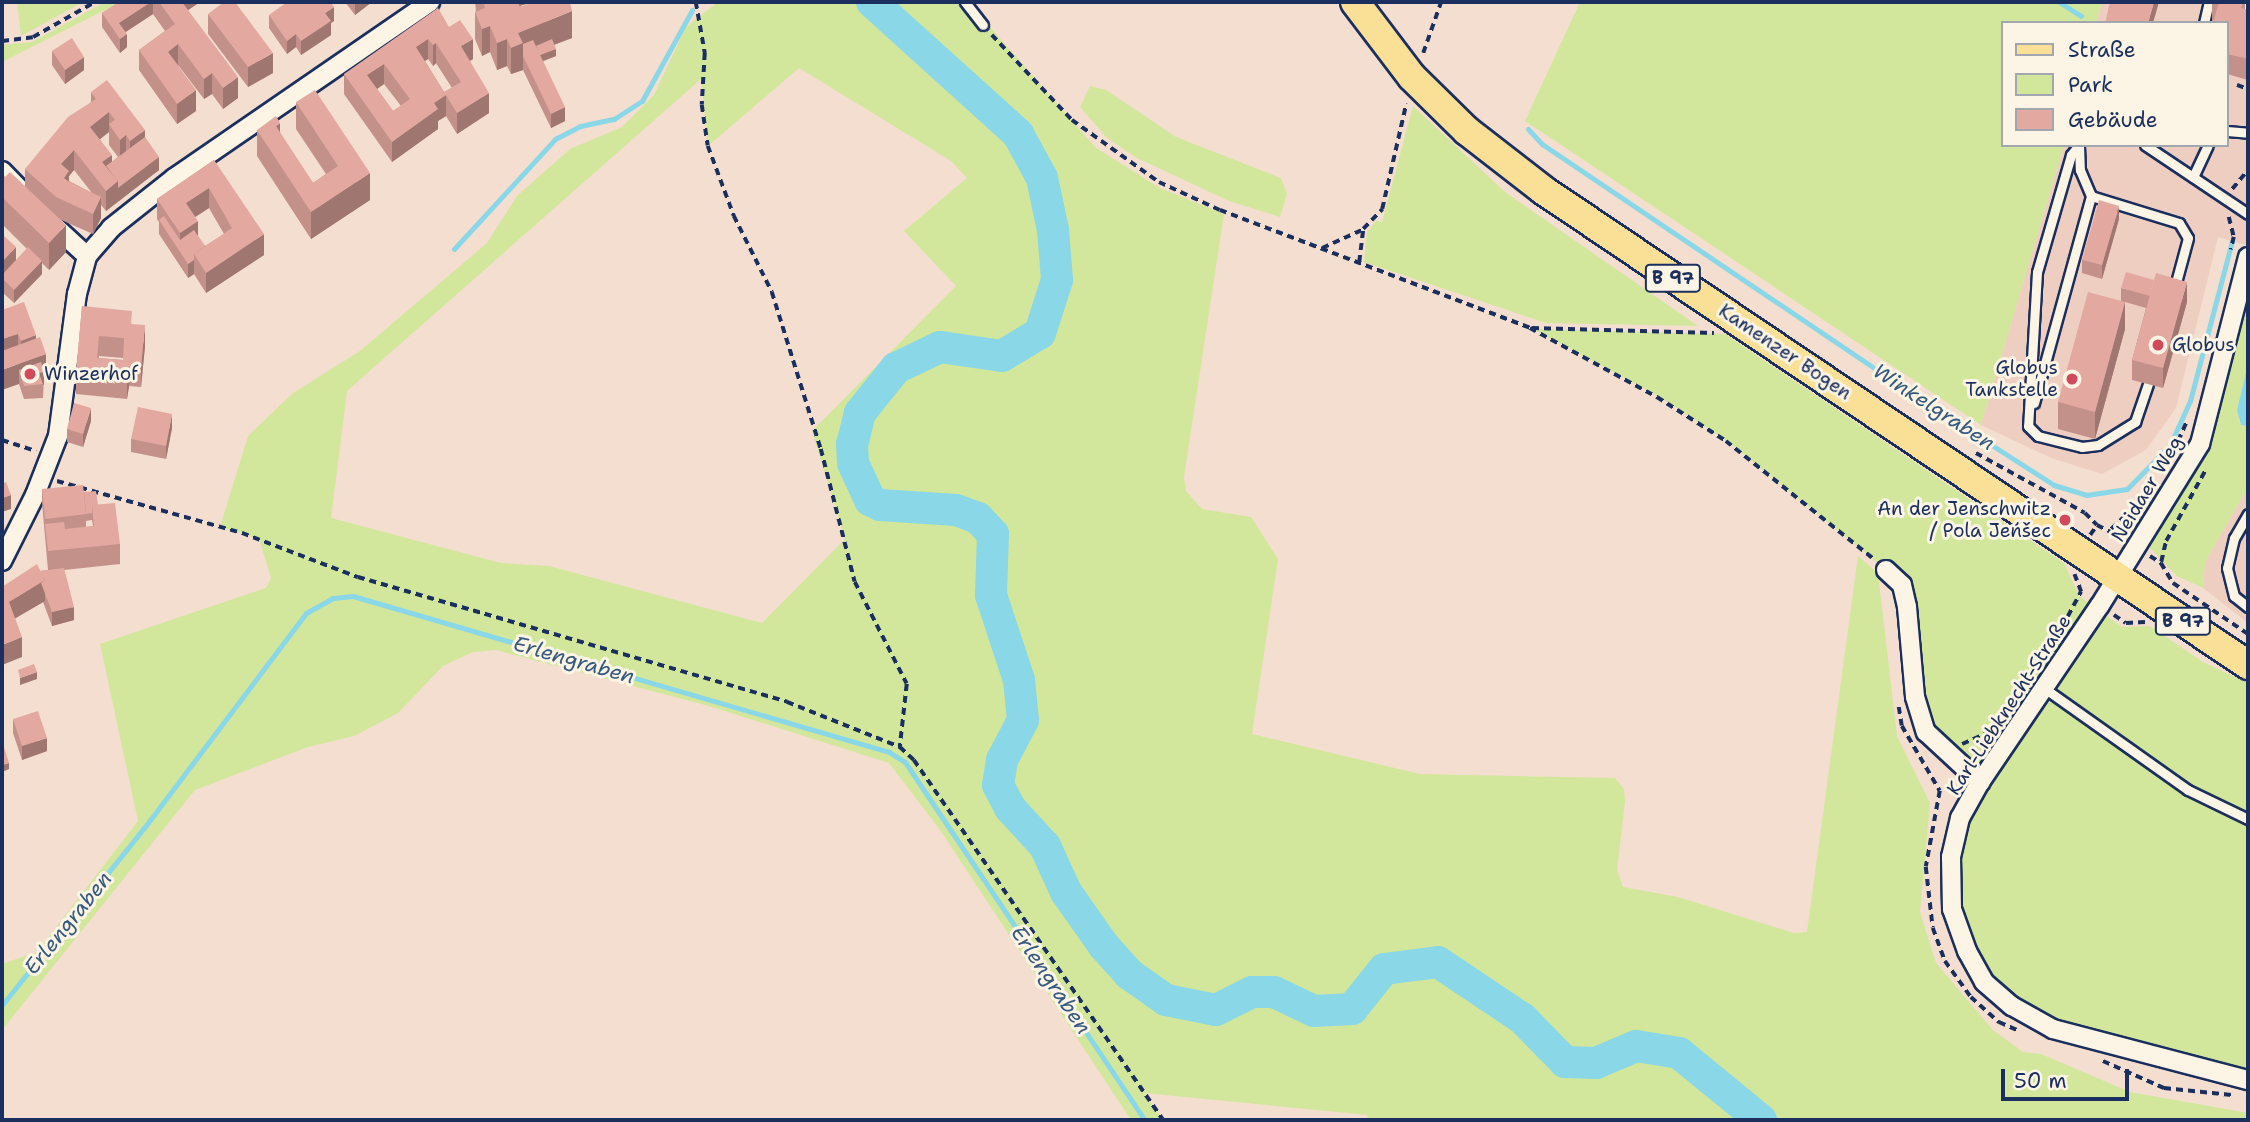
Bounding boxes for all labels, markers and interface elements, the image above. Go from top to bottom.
legend [2002,21,2229,147]
text: Straße [2068,36,2136,64]
text: Park [2068,71,2113,99]
text: Gebäude [2068,106,2158,134]
road number: B 97 [1643,264,1703,292]
street label: Kamenzer Bogen [1714,299,1856,405]
place label: Globus [2172,334,2235,356]
marker: Globus [2150,337,2166,353]
place label: Globus Tankstelle [1965,357,2058,401]
water label: Winkelgraben [1868,358,2000,456]
place label: Winzerhof [44,363,138,385]
marker: Winzerhof [22,366,38,382]
marker: Globus Tankstelle [2064,371,2080,387]
street label: Neidaer Weg [2107,432,2187,546]
place label: An der Jenschwitz / Pola Jeńšec [1877,498,2051,542]
marker: An der Jenschwitz / Pola Jeńšec [2057,512,2073,528]
road number: B 97 [2153,606,2213,636]
street label: Karl-Liebknecht-Straße [1942,611,2076,799]
water label: Erlengraben [510,631,638,689]
water label: Erlengraben [19,866,117,980]
water label: Erlengraben [1006,921,1096,1039]
scale bar [2005,1056,2133,1100]
text: 50 m [2014,1067,2067,1095]

